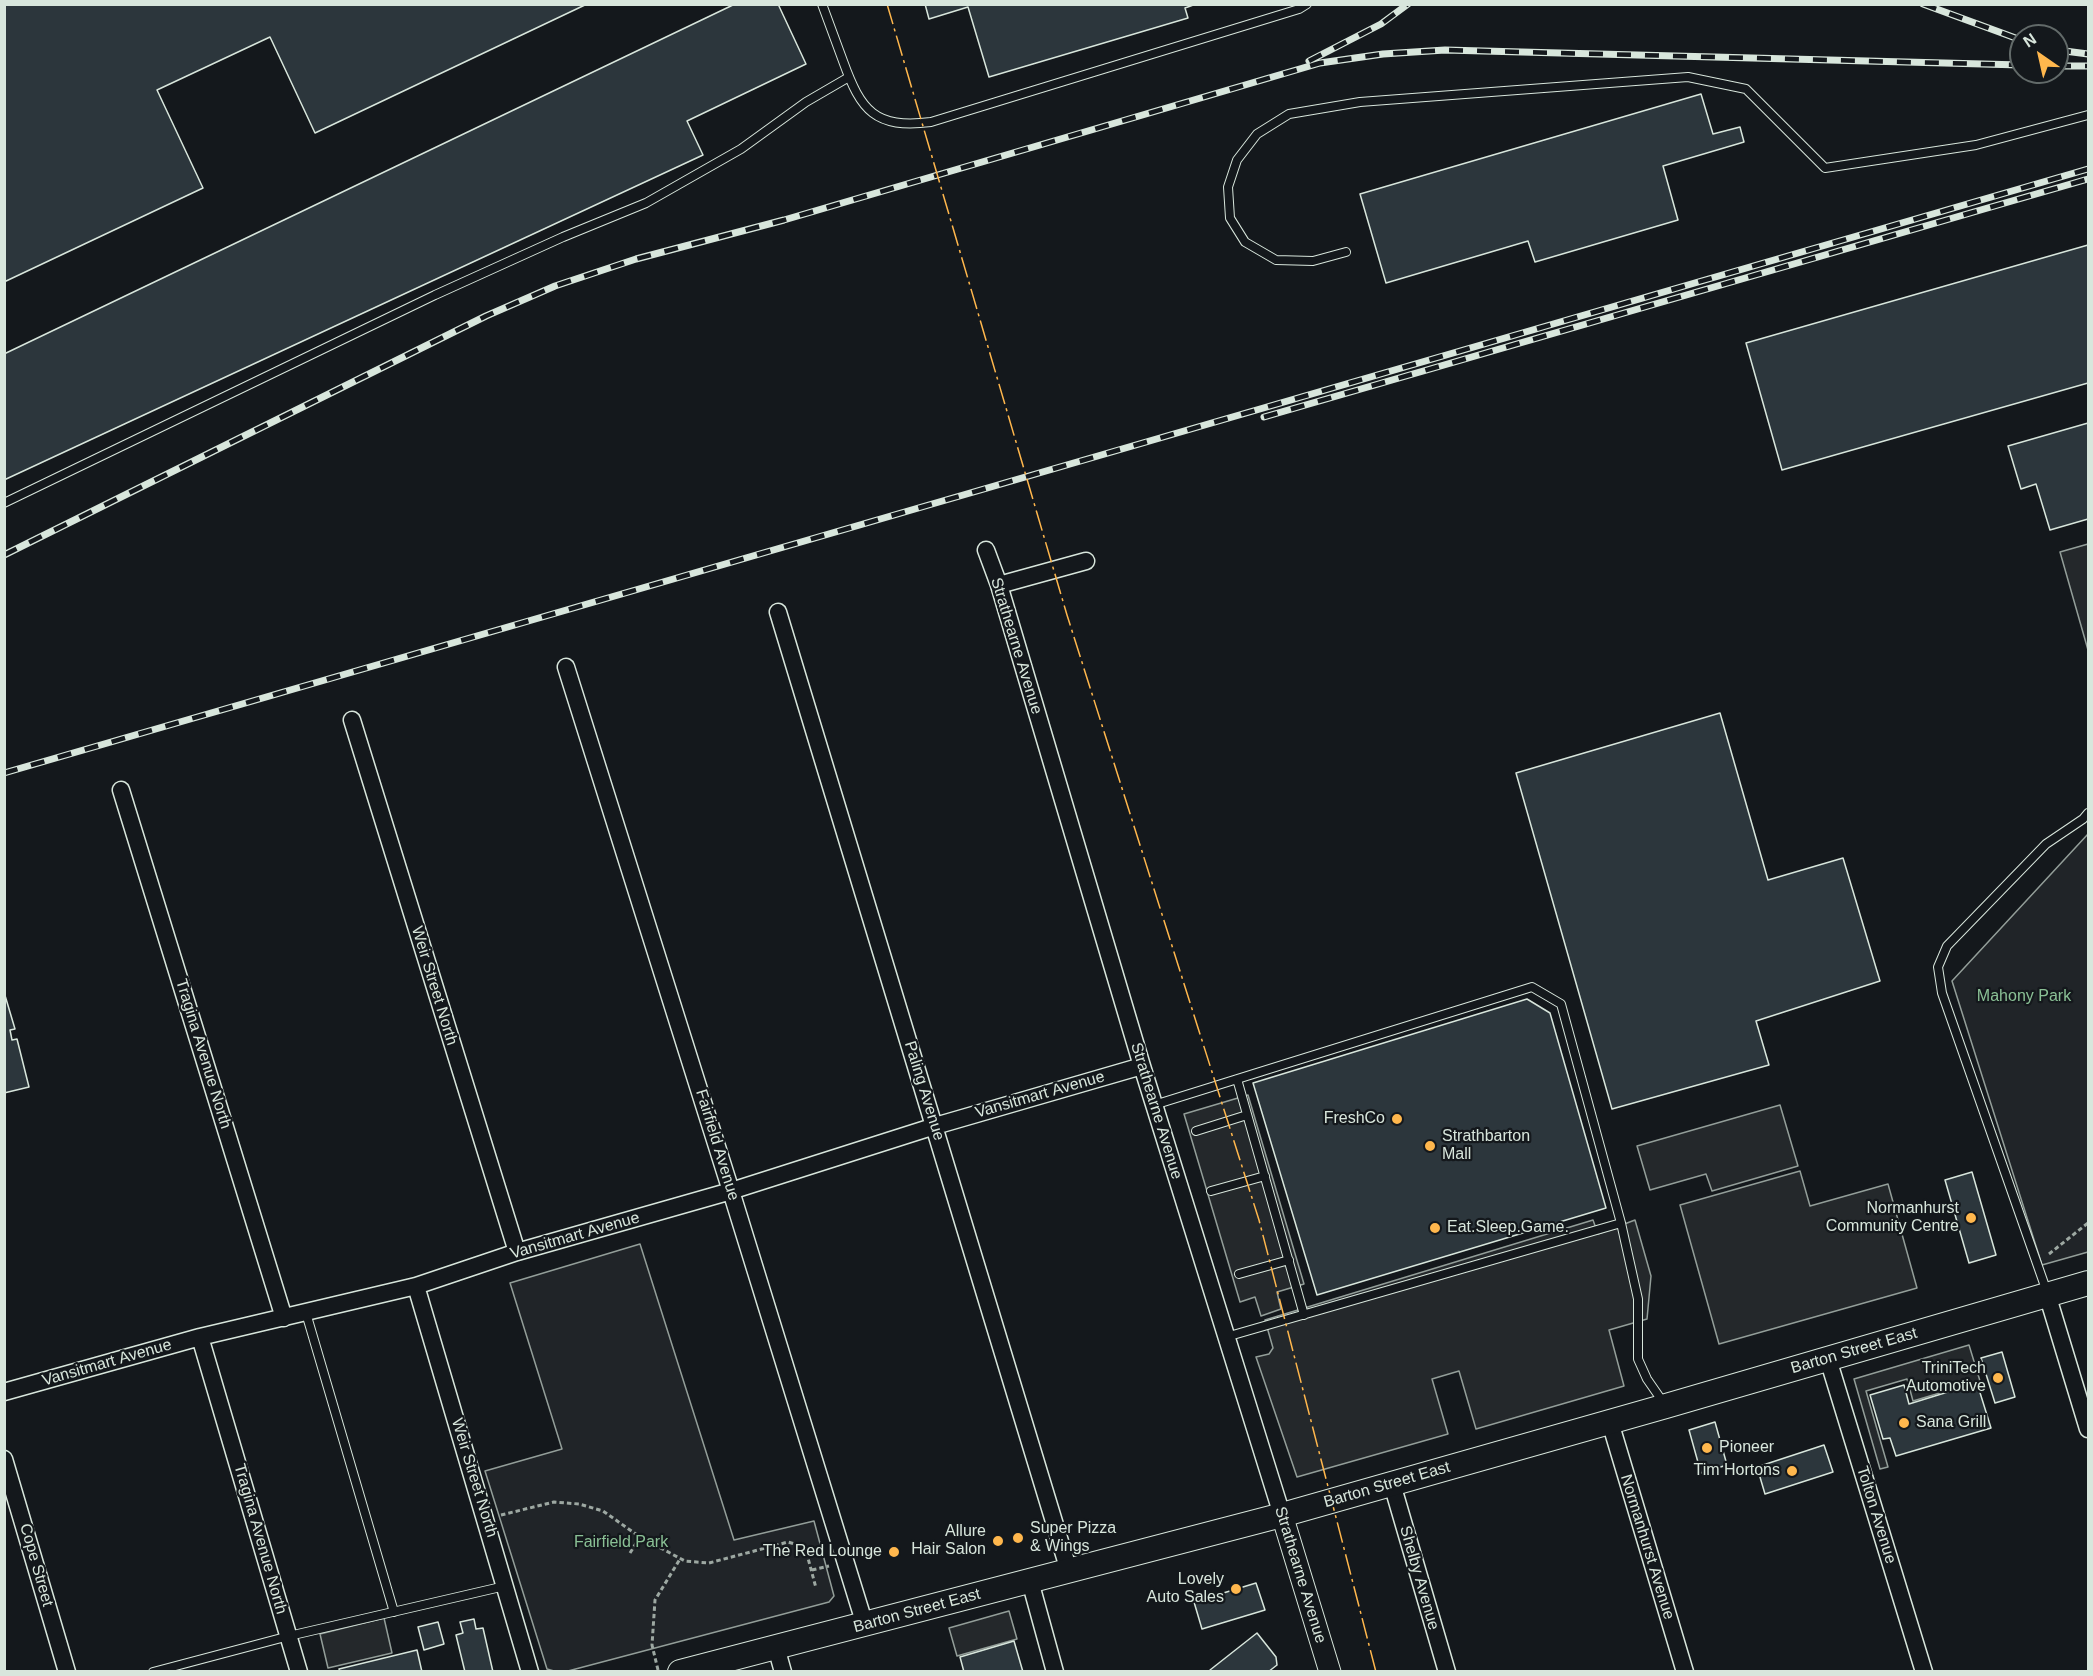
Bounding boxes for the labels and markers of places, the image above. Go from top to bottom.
place label: FreshCo [1324,1109,1385,1129]
marker: FreshCo [1390,1112,1404,1126]
place label: Strathbarton Mall [1442,1127,1530,1165]
marker: Strathbarton Mall [1423,1139,1437,1153]
place label: Normanhurst Community Centre [1826,1199,1959,1237]
marker: Normanhurst Community Centre [1964,1211,1978,1225]
place label: Eat.Sleep.Game. [1447,1218,1569,1238]
marker: Eat.Sleep.Game. [1428,1221,1442,1235]
place label: TriniTech Automotive [1906,1359,1986,1397]
marker: TriniTech Automotive [1991,1371,2005,1385]
place label: Sana Grill [1916,1413,1986,1433]
marker: Sana Grill [1897,1416,1911,1430]
place label: Pioneer [1719,1438,1774,1458]
marker: Pioneer [1700,1441,1714,1455]
place label: Tim Hortons [1693,1461,1780,1481]
marker: Tim Hortons [1785,1464,1799,1478]
place label: Super Pizza & Wings [1030,1519,1116,1557]
place label: Allure Hair Salon [911,1522,986,1560]
marker: Super Pizza & Wings [1011,1531,1025,1545]
marker: Allure Hair Salon [991,1534,1005,1548]
place label: The Red Lounge [763,1542,882,1562]
marker: The Red Lounge [887,1545,901,1559]
place label: Lovely Auto Sales [1147,1570,1224,1608]
marker: Lovely Auto Sales [1229,1582,1243,1596]

